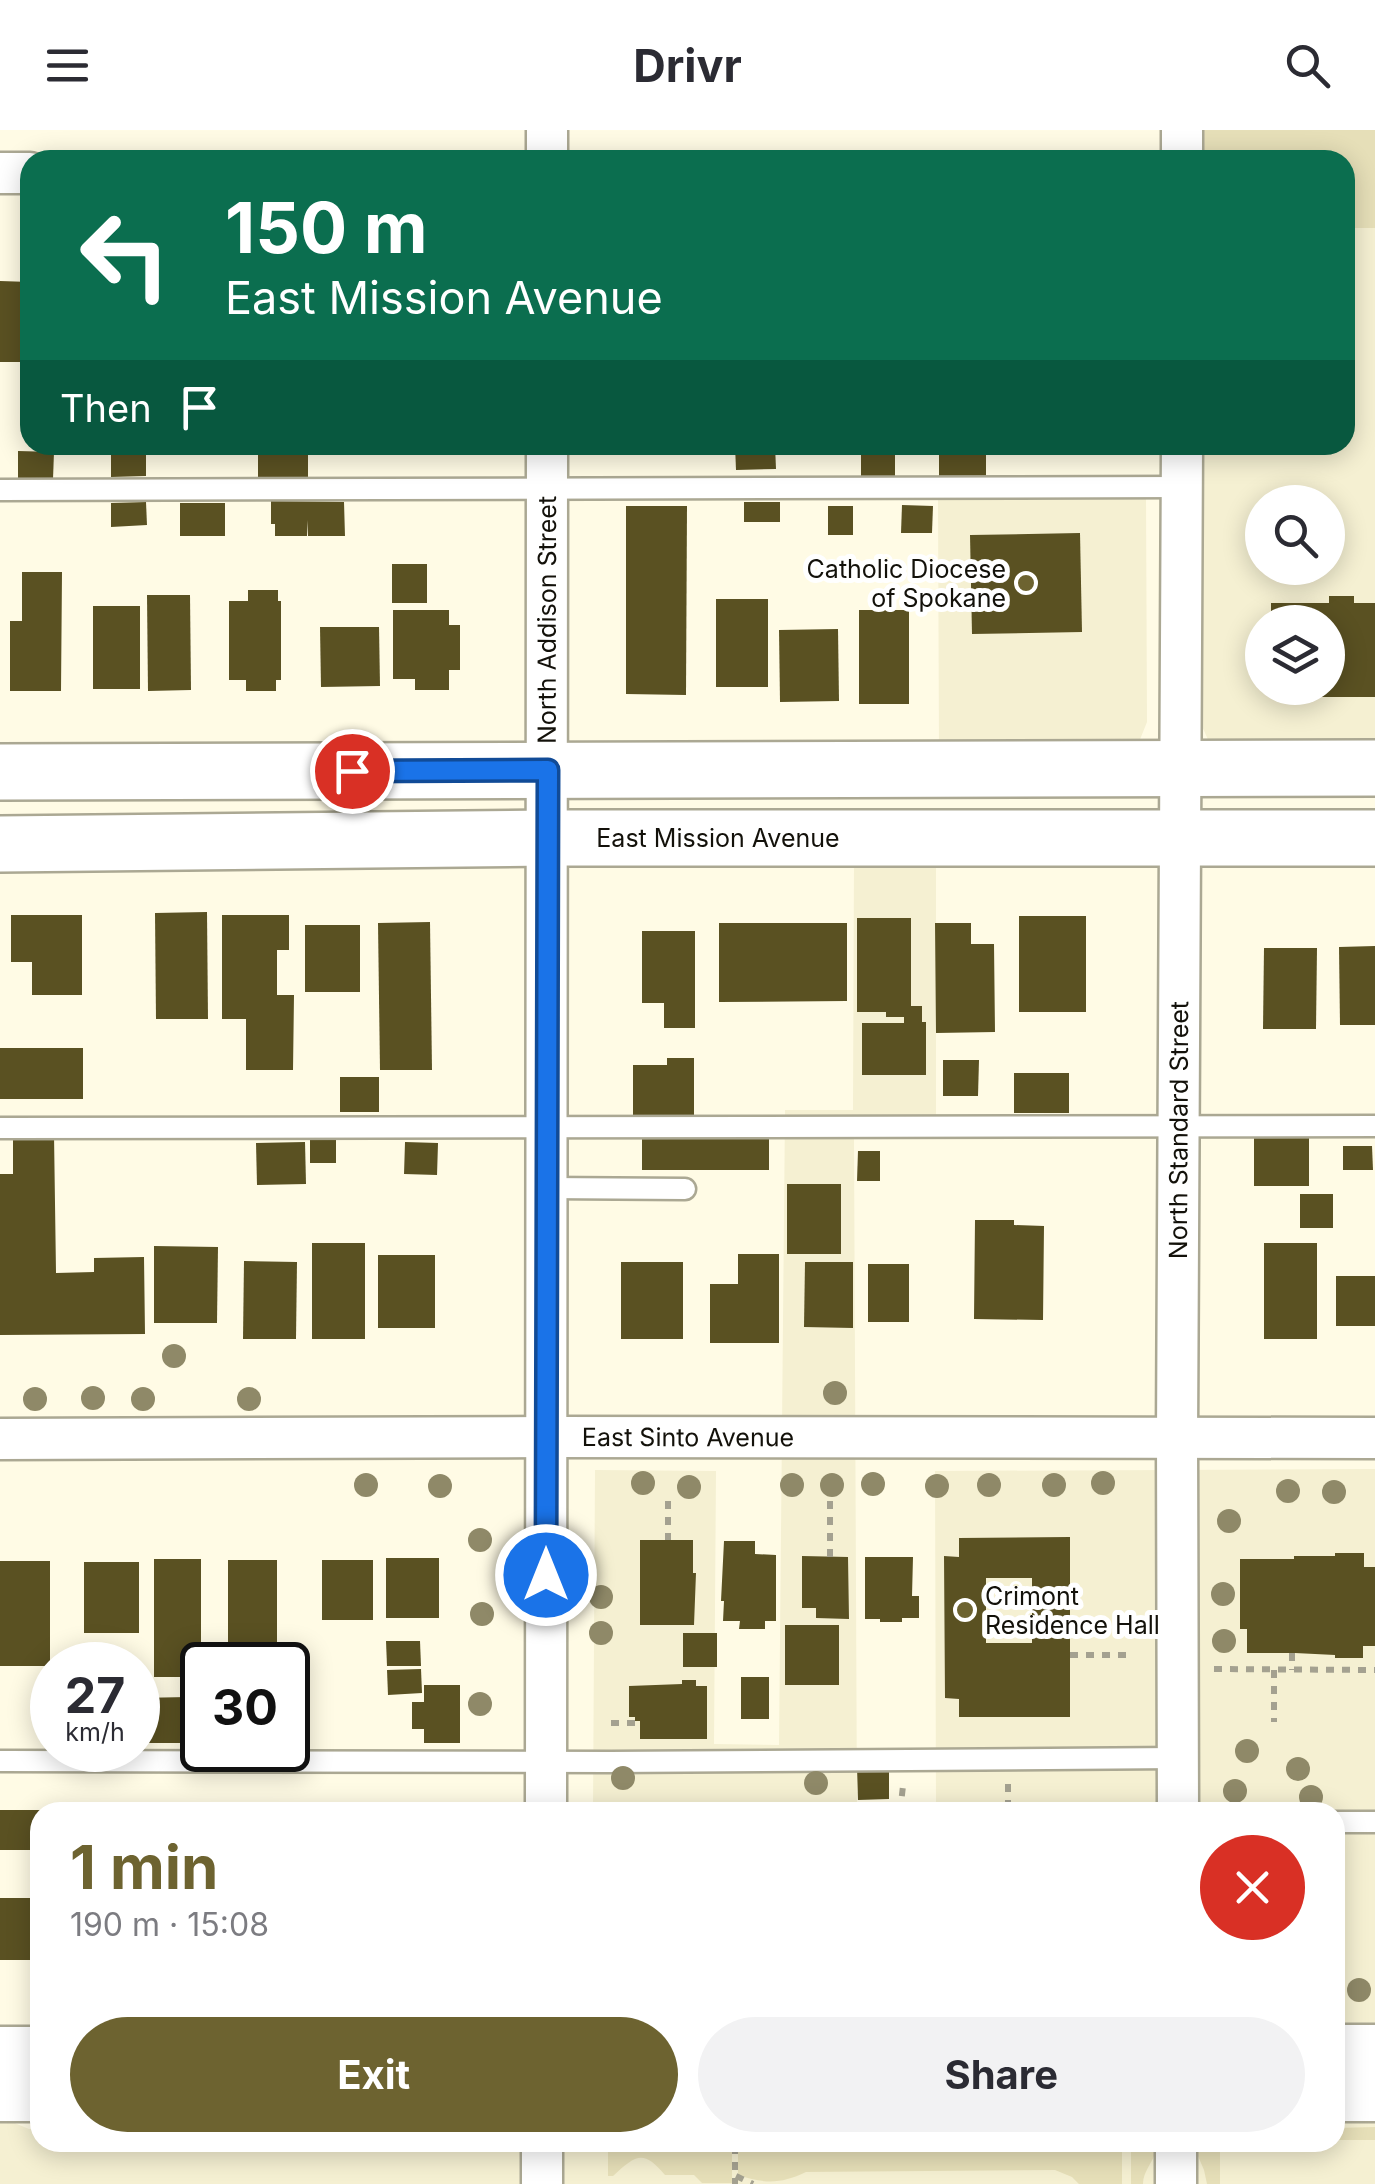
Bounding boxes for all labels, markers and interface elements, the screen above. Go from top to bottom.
icon: menu [40,38,95,93]
text: Drivr [633,38,742,93]
icon: search [1280,38,1335,93]
text: 150 m [225,185,428,270]
icon: left [60,190,190,320]
text: East Mission Avenue [225,270,663,325]
icon: arrive [172,380,227,435]
text: Then [60,385,152,431]
map controls [1245,485,1345,705]
button: search [1245,485,1345,585]
street label: North Addison Street [532,496,562,744]
place label: Catholic Diocese of Spokane [807,554,1006,613]
marker: Catholic Diocese of Spokane [1015,572,1037,594]
button: layers [1245,605,1345,705]
pin [310,729,395,814]
icon: arrive [325,744,380,799]
street label: East Mission Avenue [596,823,840,853]
street label: North Standard Street [1163,1001,1194,1259]
street label: East Sinto Avenue [582,1422,794,1452]
position arrow [494,1523,598,1627]
place label: Crimont Residence Hall [985,1581,1160,1640]
marker: Crimont Residence Hall [954,1599,976,1621]
speed limit sign: 30 [180,1642,310,1772]
text: 27 [65,1665,125,1725]
text: km/h [65,1717,125,1747]
text: 1 min [70,1831,218,1903]
button: close [1200,1835,1305,1940]
text: 190 m · 15:08 [70,1905,269,1944]
button: Exit [70,2017,678,2132]
button: Share [698,2017,1305,2132]

